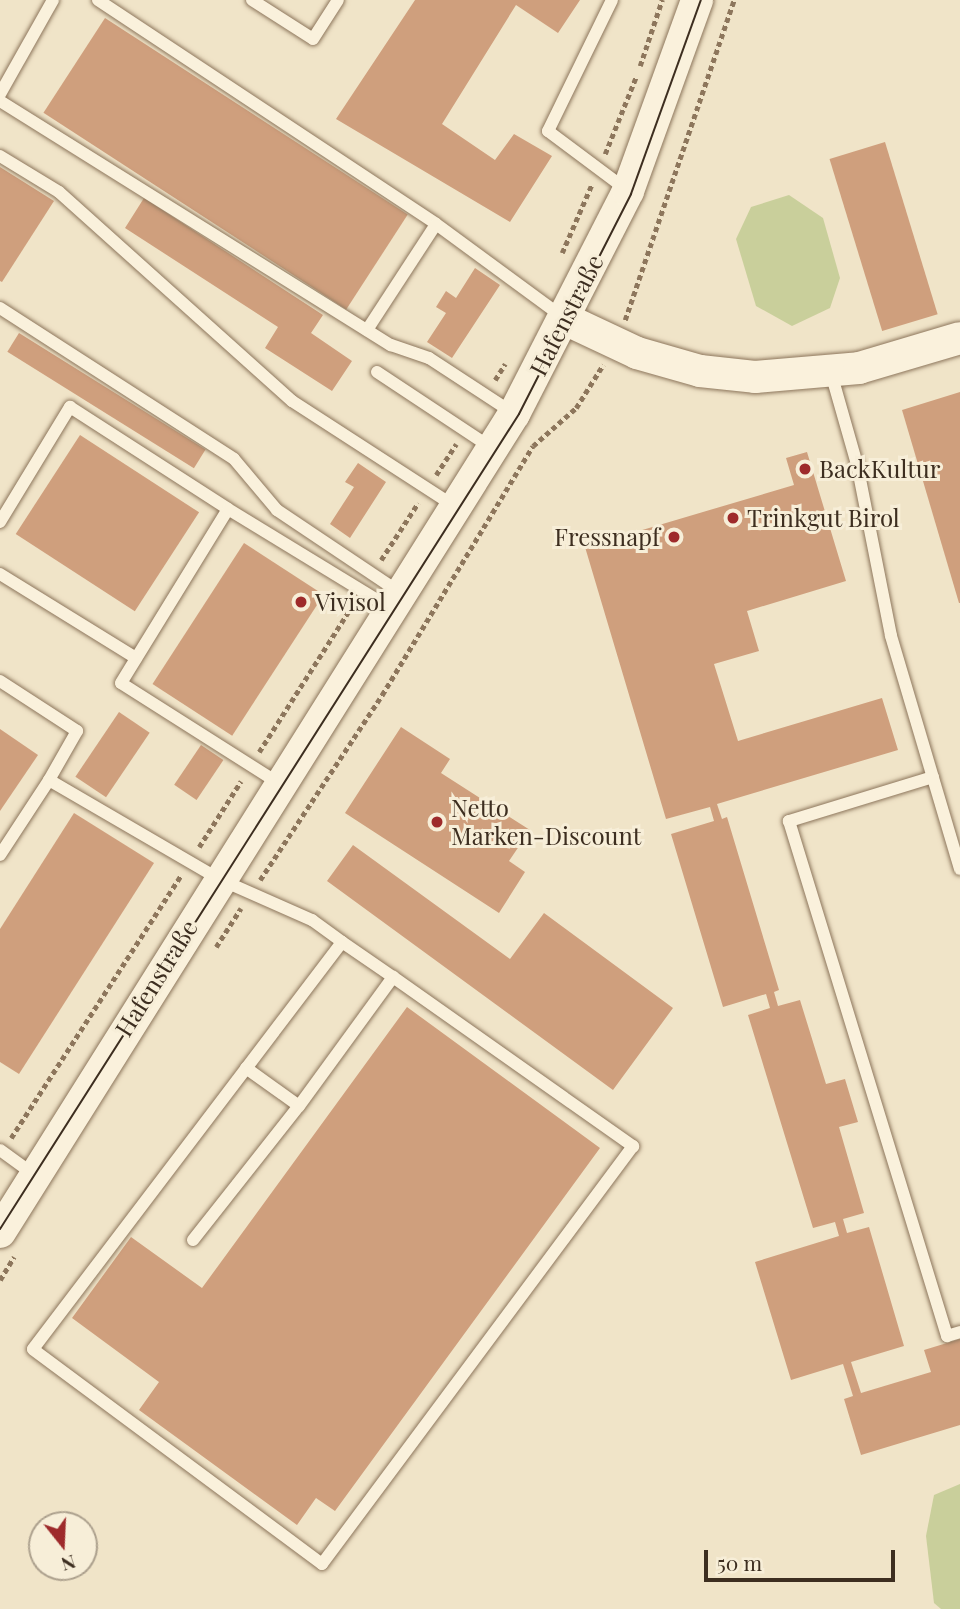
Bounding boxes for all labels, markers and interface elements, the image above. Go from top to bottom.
street label: Hafenstraße [523,250,609,380]
place label: BackKultur [819,455,940,483]
marker: BackKultur [797,461,813,477]
place label: Trinkgut Birol [747,504,900,532]
marker: Trinkgut Birol [725,510,741,526]
place label: Fressnapf [554,523,660,551]
marker: Fressnapf [666,529,682,545]
place label: Vivisol [315,588,386,616]
marker: Vivisol [293,594,309,610]
place label: Netto Marken-Discount [451,794,641,850]
marker: Netto Marken-Discount [429,814,445,830]
street label: Hafenstraße [109,914,203,1042]
north arrow [28,1511,98,1581]
scale bar [708,1536,899,1580]
text: 50 m [717,1548,762,1576]
text: N [58,1550,79,1579]

